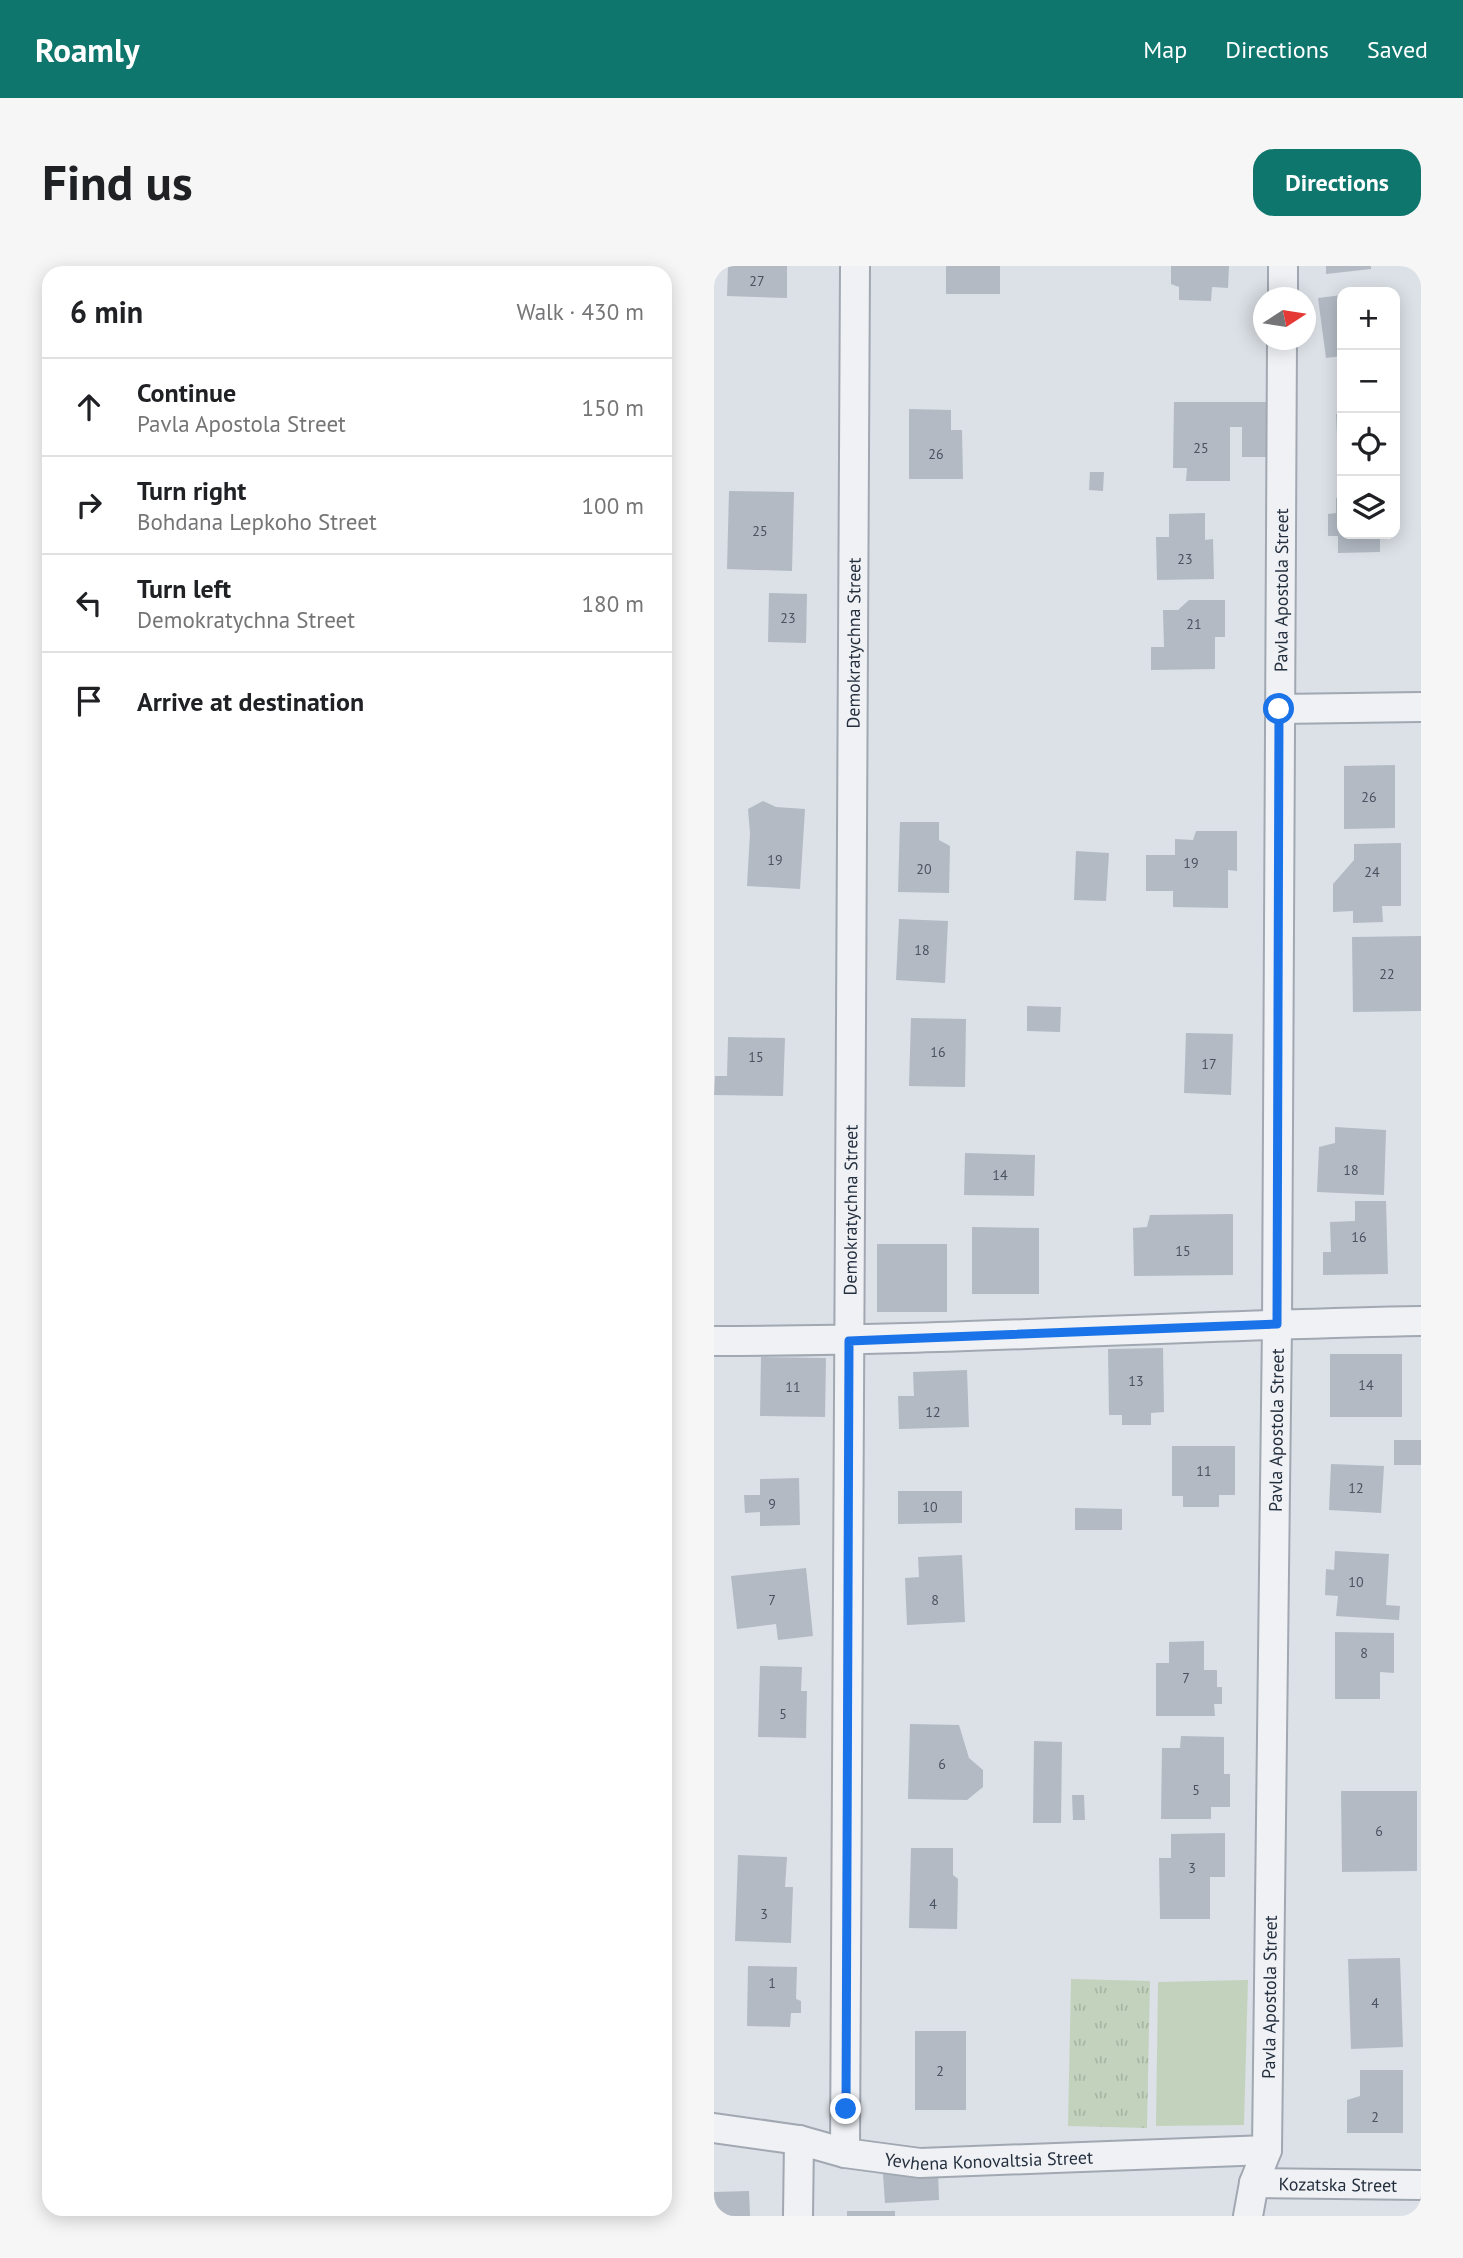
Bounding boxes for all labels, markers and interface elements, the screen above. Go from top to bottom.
text: Roamly [35,28,139,71]
text: Map [1143,34,1187,65]
text: Directions [1225,34,1329,65]
text: Saved [1367,34,1428,65]
button: Directions [1253,149,1421,216]
text: Find us [42,150,193,214]
house number: 27 [749,272,765,290]
north arrow [1253,287,1316,350]
map controls [1337,287,1400,539]
button: + [1337,287,1400,350]
text: 6 min [70,292,143,331]
text: Walk · 430 m [517,297,644,326]
button: − [1337,350,1400,413]
text: Continue [137,376,236,409]
icon: ahead [70,388,108,426]
text: 150 m [582,393,644,422]
text: Pavla Apostola Street [137,409,346,438]
button: locate [1337,413,1400,476]
house number: 25 [1193,439,1209,457]
house number: 26 [928,445,944,463]
text: Turn right [137,474,246,507]
button: layers [1337,476,1400,539]
icon: right [70,486,108,524]
text: 100 m [582,491,644,520]
text: Bohdana Lepkoho Street [137,507,377,536]
street label: Pavla Apostola Street [1269,508,1293,672]
house number: 25 [752,522,768,540]
house number: 23 [1177,550,1193,568]
street label: Demokratychna Street [841,558,865,728]
text: Turn left [137,572,231,605]
icon: left [70,584,108,622]
text: 180 m [582,589,644,618]
text: Demokratychna Street [137,605,355,634]
house number: 23 [780,609,796,627]
house number: 21 [1186,615,1202,633]
icon: arrive [70,682,108,720]
text: Arrive at destination [137,685,364,718]
route start [1263,693,1294,724]
house number: 26 [1361,788,1377,806]
house number: 19 [767,851,783,869]
house number: 19 [1183,854,1199,872]
house number: 20 [916,860,932,878]
house number: 24 [1364,863,1380,881]
house number: 18 [914,941,930,959]
house number: 22 [1379,965,1395,983]
house number: 16 [930,1043,946,1061]
house number: 15 [748,1048,764,1066]
house number: 17 [1201,1055,1217,1073]
street label: Demokratychna Street [838,1125,862,1295]
house number: 18 [1343,1161,1359,1179]
house number: 14 [992,1166,1008,1184]
house number: 16 [1351,1228,1367,1246]
house number: 15 [1175,1242,1191,1260]
street label: Pavla Apostola Street [1263,1348,1288,1512]
house number: 13 [1128,1372,1144,1390]
house number: 14 [1358,1376,1374,1394]
house number: 11 [785,1378,801,1396]
house number: 12 [925,1403,941,1421]
house number: 11 [1196,1462,1212,1480]
house number: 12 [1348,1479,1364,1497]
house number: 9 [768,1495,776,1513]
house number: 10 [922,1498,938,1516]
house number: 10 [1348,1573,1364,1591]
house number: 7 [768,1591,776,1609]
house number: 8 [931,1591,939,1609]
house number: 8 [1360,1644,1368,1662]
house number: 7 [1182,1669,1190,1687]
house number: 5 [779,1705,787,1723]
house number: 6 [938,1755,946,1773]
house number: 5 [1192,1781,1200,1799]
house number: 6 [1375,1822,1383,1840]
house number: 3 [1188,1859,1196,1877]
house number: 4 [929,1895,937,1913]
house number: 3 [760,1905,768,1923]
street label: Pavla Apostola Street [1256,1915,1281,2079]
house number: 1 [768,1974,776,1992]
house number: 4 [1371,1994,1379,2012]
house number: 2 [936,2062,944,2080]
route end [830,2093,861,2124]
house number: 2 [1371,2108,1379,2126]
street label: Yevhena Konovaltsia Street [883,2145,1093,2174]
street label: Kozatska Street [1279,2172,1397,2196]

